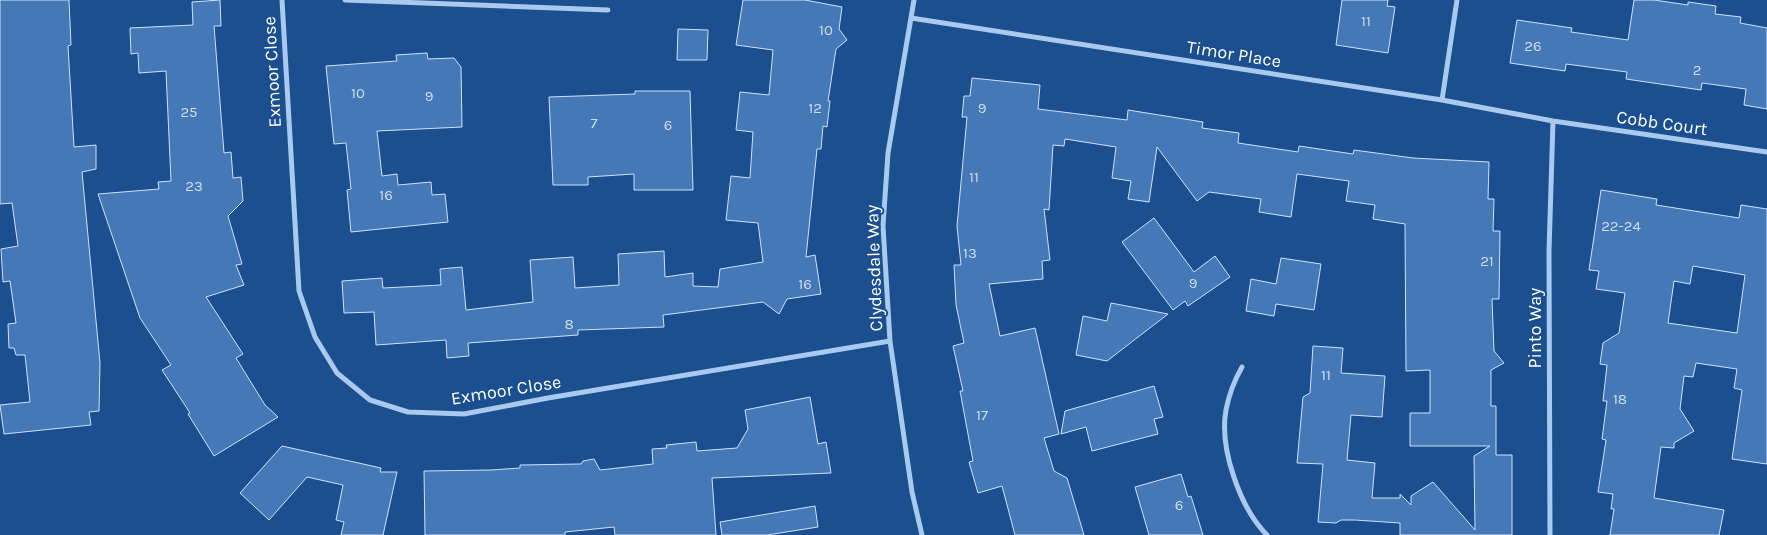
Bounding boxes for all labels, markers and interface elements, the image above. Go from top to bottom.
house number: 11 [1361,12,1371,30]
street label: Exmoor Close [258,16,286,128]
house number: 10 [819,21,833,39]
street label: Timor Place [1185,36,1283,72]
house number: 26 [1524,37,1542,55]
house number: 2 [1693,61,1701,79]
house number: 10 [351,84,365,102]
house number: 9 [425,87,433,105]
house number: 12 [808,99,822,117]
house number: 9 [978,99,986,117]
house number: 25 [180,103,198,121]
street label: Cobb Court [1615,106,1709,140]
house number: 7 [590,114,598,132]
house number: 6 [664,116,672,134]
house number: 11 [969,168,979,186]
house number: 23 [185,177,203,195]
house number: 16 [379,186,393,204]
street label: Clydesdale Way [861,204,887,332]
house number: 22-24 [1601,217,1641,235]
house number: 13 [963,244,977,262]
house number: 21 [1480,252,1494,270]
house number: 9 [1189,274,1197,292]
house number: 16 [798,275,812,293]
street label: Pinto Way [1524,287,1546,368]
house number: 8 [564,315,574,333]
house number: 11 [1321,366,1331,384]
street label: Exmoor Close [449,370,563,410]
house number: 18 [1613,390,1627,408]
house number: 17 [976,406,988,424]
house number: 6 [1175,496,1183,514]

